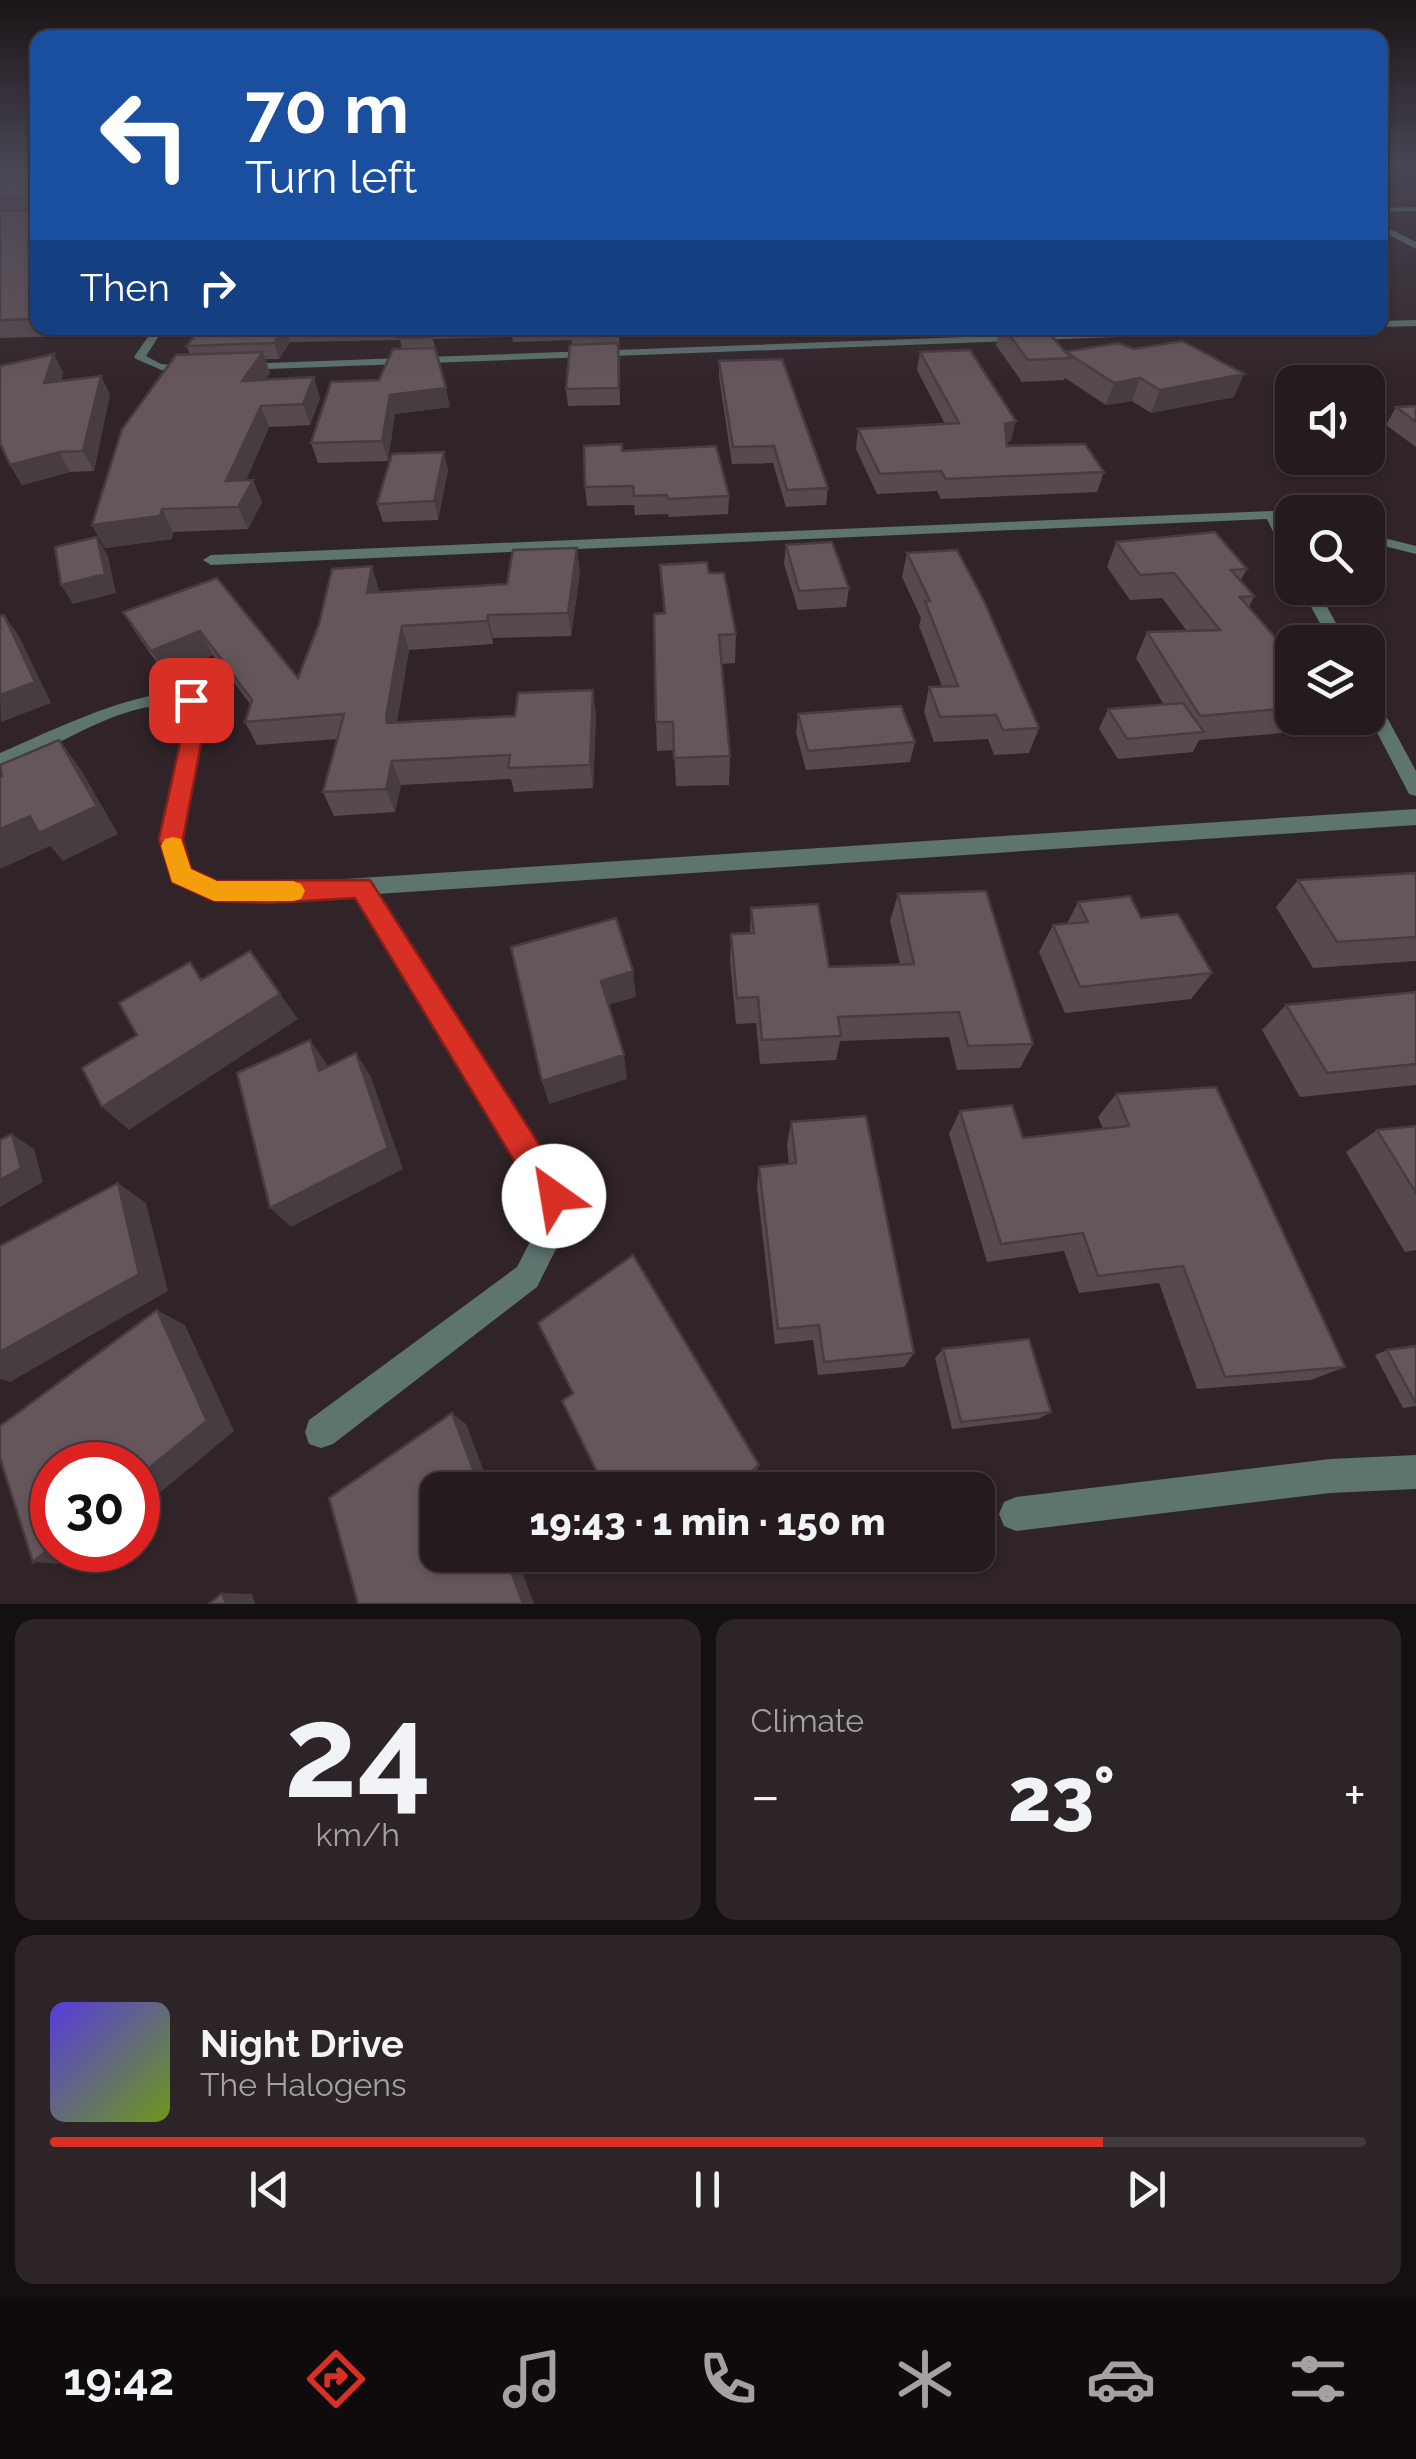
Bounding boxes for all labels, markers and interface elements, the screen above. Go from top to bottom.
text: 70 m [245,67,409,149]
icon: left [80,70,210,200]
text: Turn left [245,151,417,204]
icon: right [190,260,245,315]
text: Then [80,265,170,310]
map controls [1275,365,1385,735]
button: sound [1275,365,1385,475]
button: search [1275,495,1385,605]
button: layers [1275,625,1385,735]
pin [149,658,234,743]
icon: arrive [164,673,219,728]
position arrow [502,1144,606,1248]
speed limit sign: 30 [30,1442,160,1572]
text: 19:43 · 1 min · 150 m [530,1499,885,1544]
text: 24 [284,1675,432,1827]
text: Climate [751,1702,864,1739]
text: 23° [1008,1750,1115,1839]
text: − [751,1763,780,1828]
text: + [1343,1763,1366,1828]
text: km/h [316,1816,400,1853]
text: Night Drive [200,2021,404,2066]
text: The Halogens [200,2066,406,2103]
icon: previous [242,2162,297,2217]
icon: pause [680,2162,735,2217]
icon: next [1119,2162,1174,2217]
icon: directions [301,2344,371,2414]
icon: music [497,2344,567,2414]
icon: phone [693,2344,763,2414]
icon: climate [890,2344,960,2414]
icon: car [1086,2344,1156,2414]
icon: filters [1283,2344,1353,2414]
text: 19:42 [63,2353,174,2406]

